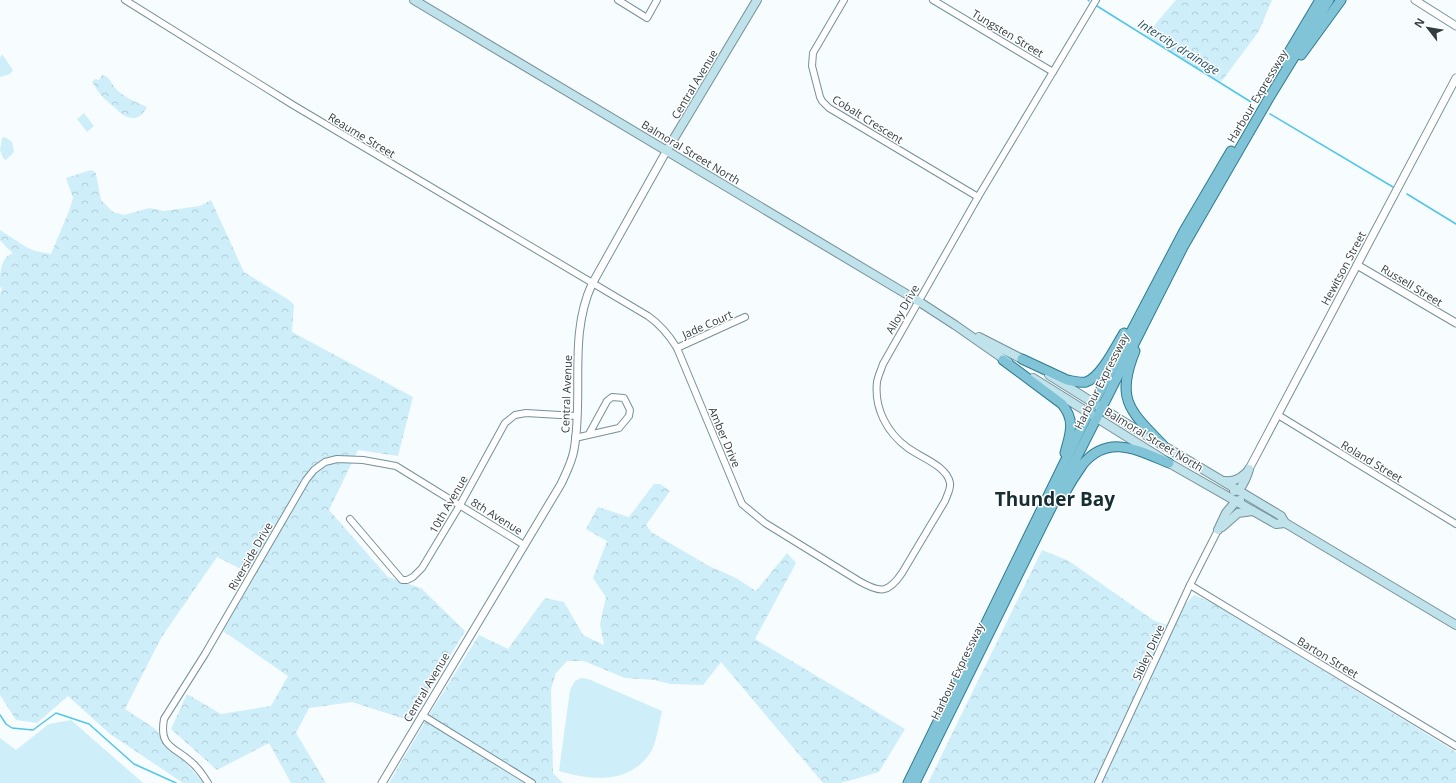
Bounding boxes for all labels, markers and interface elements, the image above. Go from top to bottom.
street label: Tungsten Street [969,6,1047,60]
north arrow [1408,8,1448,48]
water label: Intercity drainage [1135,15,1223,79]
text: N [1410,15,1428,30]
street label: Harbour Expressway [1223,46,1291,145]
street label: Central Avenue [667,47,721,121]
street label: Cobalt Crescent [830,91,906,147]
street label: Reaume Street [326,109,398,161]
street label: Balmoral Street North [639,117,743,187]
street label: Hewitson Street [1317,228,1369,308]
street label: Russell Street [1378,261,1446,309]
street label: Alloy Drive [882,282,922,336]
street label: Jade Court [679,306,735,342]
street label: Harbour Expressway [1070,330,1132,432]
street label: Central Avenue [557,355,575,433]
street label: Amber Drive [706,404,744,470]
street label: Balmoral Street North [1102,404,1206,474]
street label: Roland Street [1338,437,1406,485]
street label: 10th Avenue [425,472,471,536]
district label: Thunder Bay [995,486,1115,512]
street label: 8th Avenue [468,494,526,538]
street label: Riverside Drive [224,519,276,593]
street label: Harbour Expressway [927,620,987,722]
street label: Sibley Drive [1129,622,1167,682]
street label: Barton Street [1295,633,1361,681]
street label: Central Avenue [399,650,453,724]

